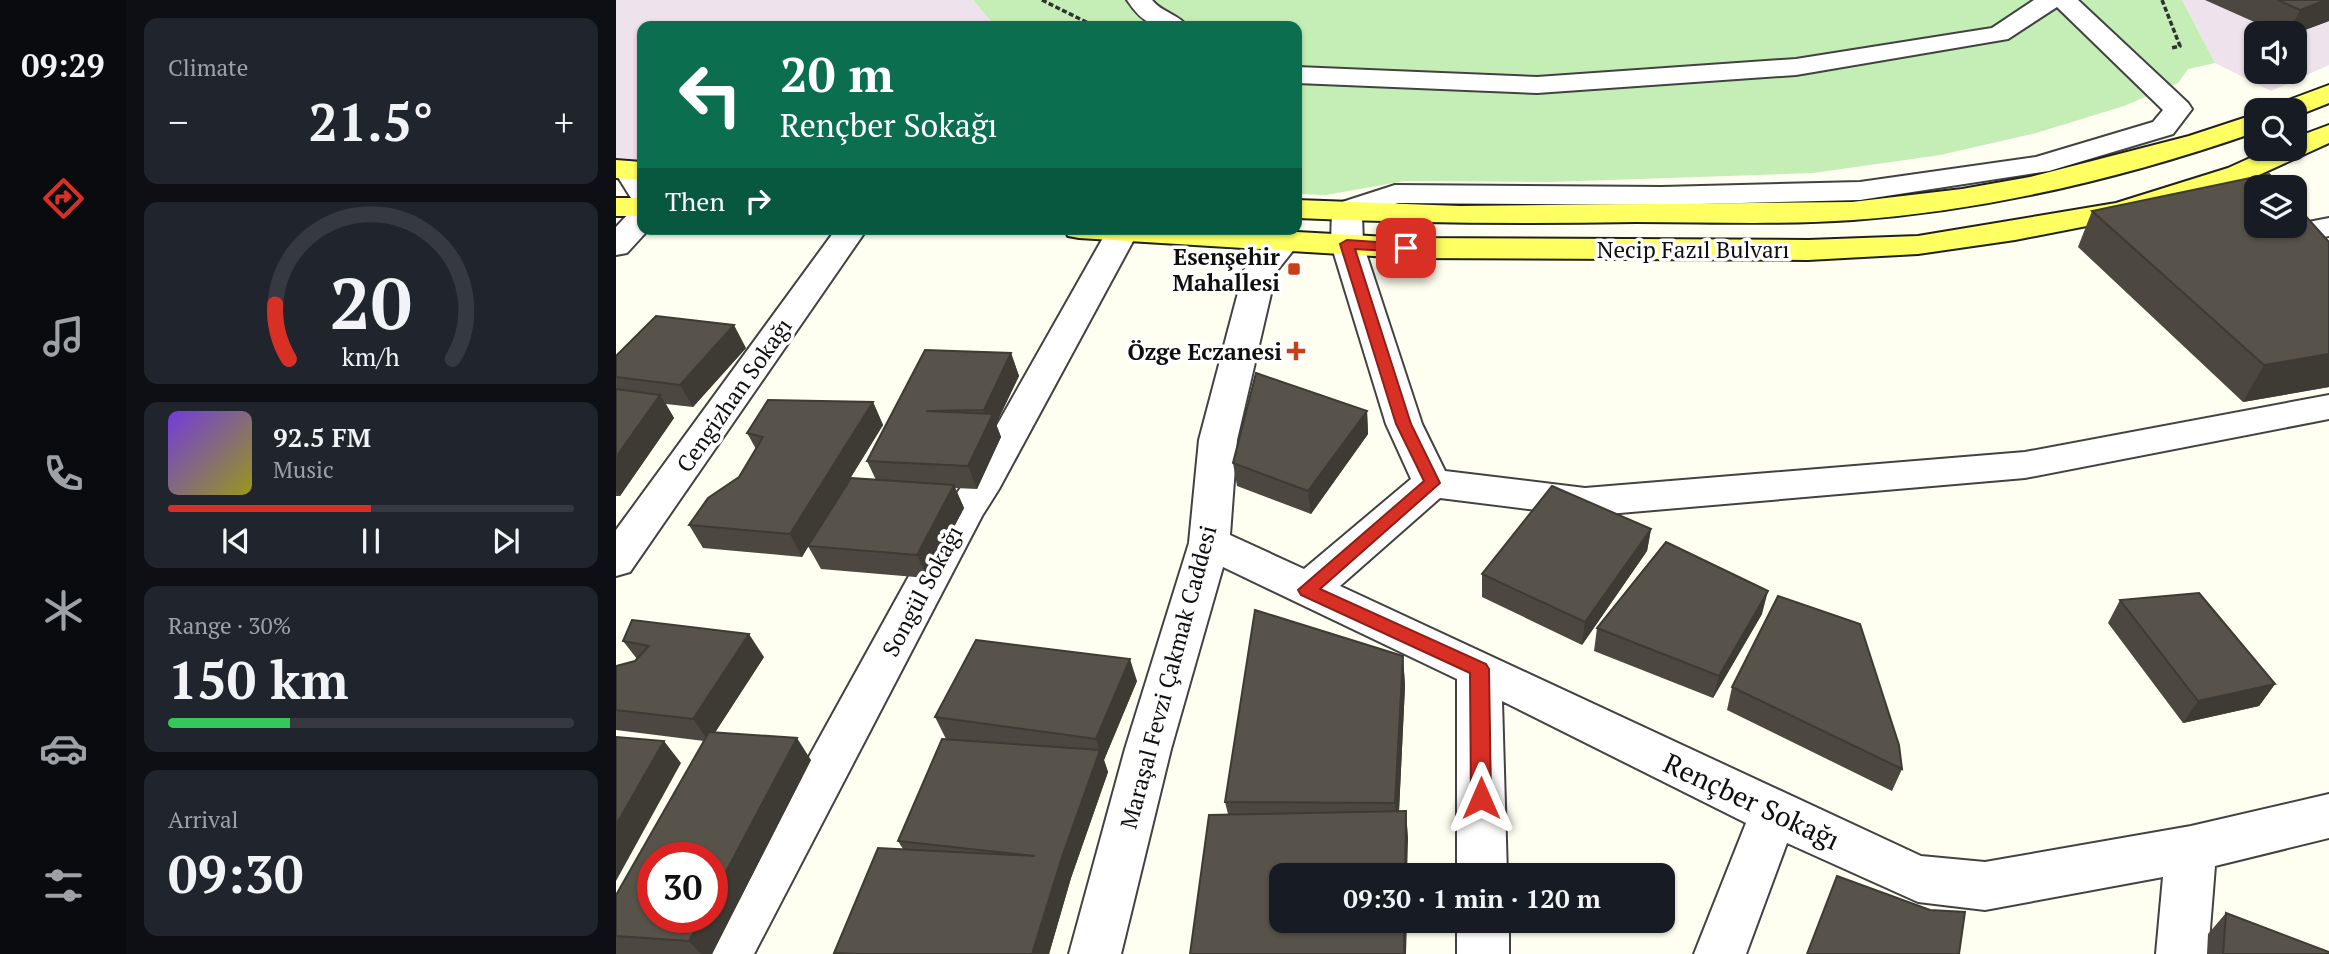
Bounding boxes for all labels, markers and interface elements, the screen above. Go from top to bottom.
map controls [2244,21,2307,238]
button: sound [2244,21,2307,84]
text: 20 m [780,41,894,106]
text: 09:29 [21,44,105,86]
icon: left [665,49,756,140]
text: Climate [168,52,248,83]
text: 21.5° [308,87,434,156]
text: − [168,97,188,147]
text: + [554,97,574,147]
button: search [2244,98,2307,161]
text: Rençber Sokağı [780,104,997,146]
icon: directions [39,174,88,223]
button: layers [2244,175,2307,238]
icon: right [739,182,777,220]
text: Then [665,184,725,218]
pin [1376,218,1436,278]
icon: arrive [1387,229,1425,267]
street label: Necip Fazıl Bulvarı [1597,234,1789,265]
place label: Esenşehir Mahallesi [1173,241,1280,298]
text: 20 [330,253,412,350]
marker: Esenşehir Mahallesi [1286,261,1302,277]
icon: music [39,312,88,361]
street label: Cengizhan Sokağı [669,312,799,478]
place label: Özge Eczanesi [1127,336,1282,367]
text: km/h [342,340,400,373]
marker: Özge Eczanesi [1288,343,1304,359]
text: 92.5 FM [273,420,371,454]
icon: phone [39,449,88,498]
text: Music [273,454,334,485]
street label: Songül Sokağı [874,520,970,662]
icon: previous [217,522,255,560]
icon: pause [352,522,390,560]
icon: next [487,522,525,560]
street label: Maraşal Fevzi Çakmak Caddesi [1113,522,1223,832]
icon: climate [39,586,88,635]
text: Range · 30% [168,610,291,641]
text: 150 km [168,645,349,714]
icon: car [39,724,88,773]
street label: Rençber Sokağı [1658,744,1846,858]
position arrow [1444,761,1518,835]
text: Arrival [168,804,239,835]
text: 09:30 [168,839,303,908]
speed limit sign: 30 [637,842,728,933]
icon: filters [39,861,88,910]
text: 09:30 · 1 min · 120 m [1343,881,1601,915]

